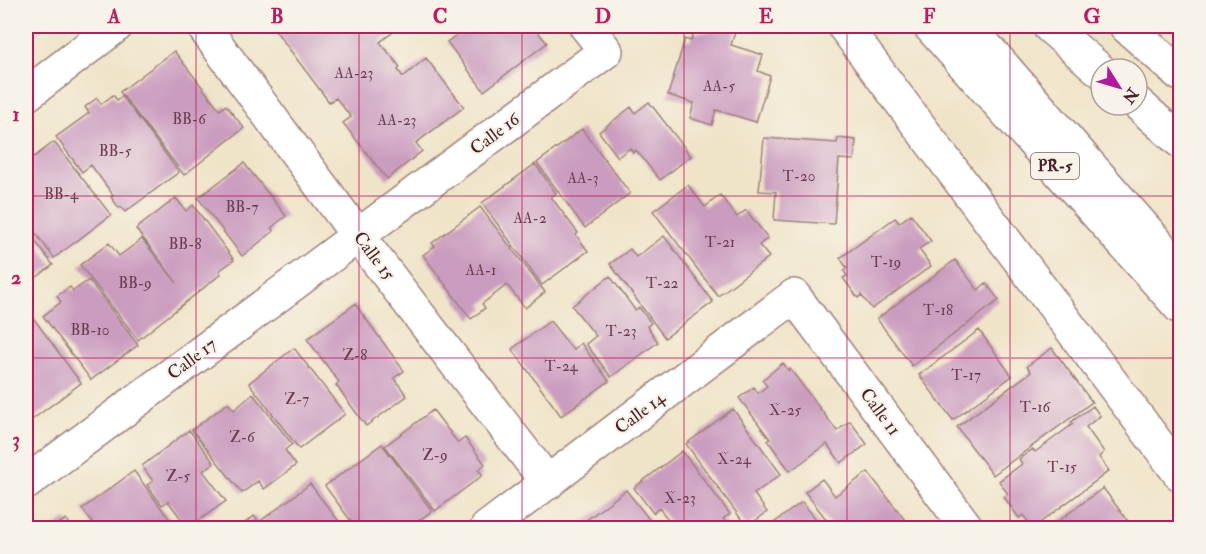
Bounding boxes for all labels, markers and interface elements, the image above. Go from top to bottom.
text: A [107,4,121,29]
text: B [270,4,284,29]
text: C [433,4,447,29]
text: D [595,4,611,29]
text: E [759,4,774,29]
text: F [923,4,936,29]
text: G [1084,4,1101,29]
north arrow [1089,57,1149,117]
house number: AA-23 [334,64,373,83]
house number: AA-5 [702,77,735,96]
text: N [1117,83,1143,108]
text: 1 [12,102,20,127]
street label: Calle 16 [466,107,525,160]
house number: BB-6 [172,110,207,129]
house number: AA-23 [377,111,416,130]
house number: BB-5 [99,142,132,161]
road number: PR-5 [1031,153,1079,179]
house number: T-20 [783,167,815,186]
house number: AA-3 [566,169,599,188]
house number: BB-4 [44,185,79,204]
house number: BB-7 [226,198,259,217]
house number: AA-2 [512,209,547,228]
street label: Calle 15 [348,227,400,285]
house number: T-21 [705,233,735,252]
house number: BB-8 [169,235,201,254]
house number: T-19 [871,253,901,272]
house number: AA-1 [465,261,496,280]
text: 2 [11,265,21,290]
house number: BB-9 [118,274,152,293]
house number: T-22 [646,274,679,293]
house number: T-18 [923,301,953,320]
house number: BB-10 [71,321,109,340]
house number: T-23 [606,322,636,341]
street label: Calle 17 [163,333,221,385]
house number: Z-8 [343,346,367,365]
house number: T-24 [544,357,578,376]
house number: T-17 [951,366,981,385]
street label: Calle 11 [855,384,905,440]
street label: Calle 14 [610,386,671,439]
house number: Z-7 [285,390,309,409]
house number: T-16 [1020,398,1052,417]
house number: X-25 [769,401,801,420]
text: 3 [12,427,20,452]
house number: Z-6 [229,428,256,447]
house number: Z-9 [422,446,448,465]
house number: X-24 [717,450,752,469]
house number: T-15 [1047,458,1077,477]
house number: Z-5 [166,467,190,486]
house number: X-23 [664,489,696,508]

